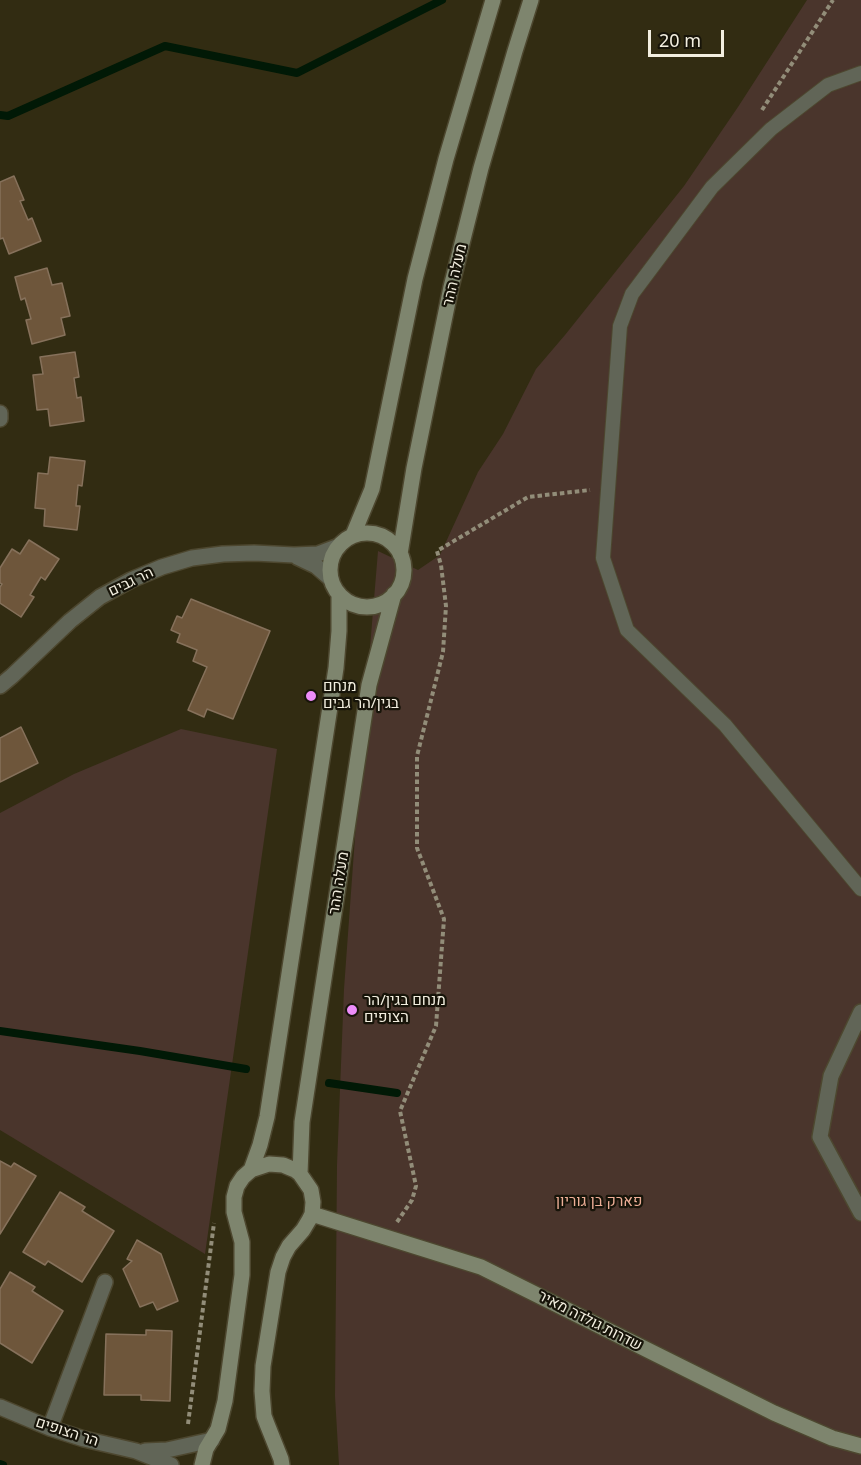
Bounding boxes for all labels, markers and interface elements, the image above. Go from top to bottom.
scale bar [651,18,728,56]
text: 20 m [659,28,701,52]
street label: מעלה ההר [439,242,471,308]
street label: הר גבים [106,563,156,601]
place label: מנחם בגין/הר גבים [323,678,399,713]
marker: מנחם בגין/הר גבים [304,689,318,703]
street label: מעלה ההר [325,850,353,916]
place label: מנחם בגין/הר הצופים [364,992,446,1027]
marker: מנחם בגין/הר הצופים [345,1003,359,1017]
park label: פארק בן גוריון [556,1193,642,1211]
street label: שדרות גולדה מאיר [535,1287,645,1355]
street label: הר הצופים [33,1413,101,1451]

